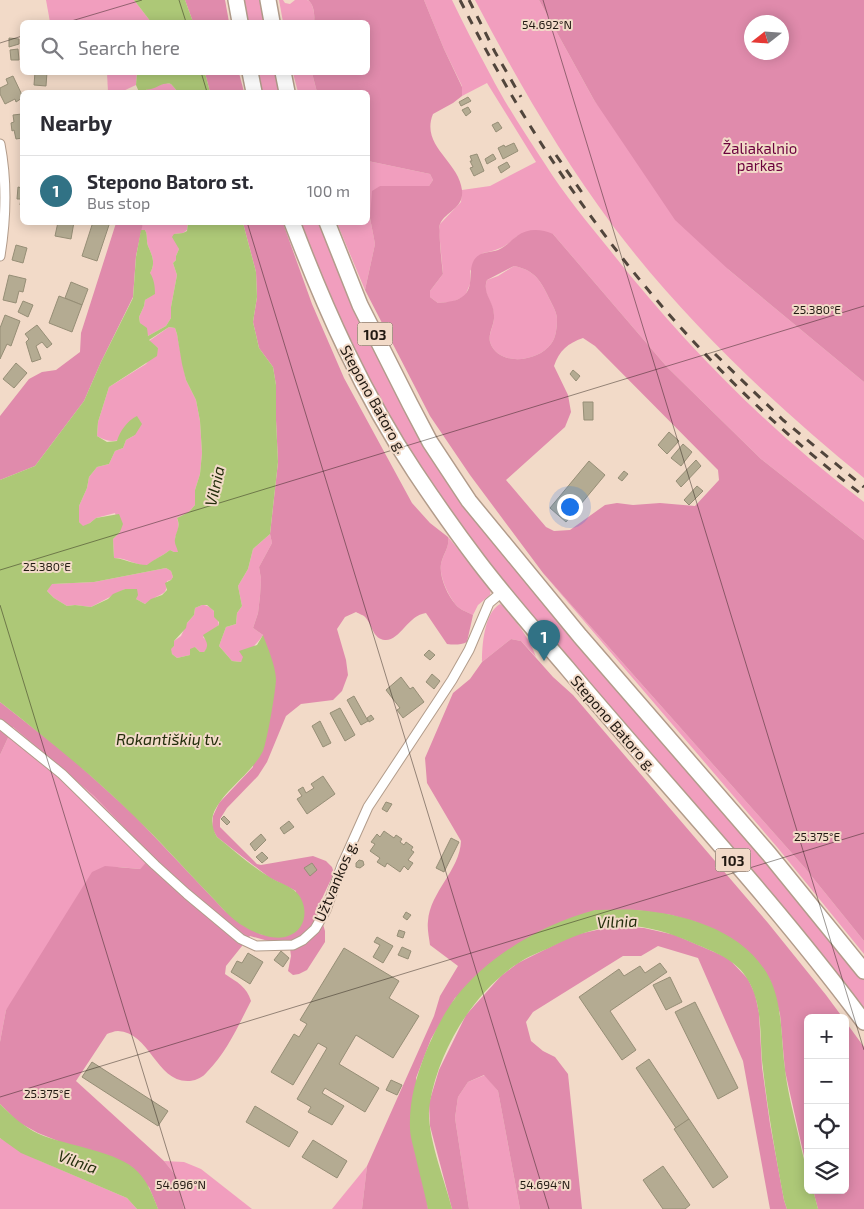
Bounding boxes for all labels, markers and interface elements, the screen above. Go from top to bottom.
north arrow [744,15,789,60]
text: 54.692°N [522,17,572,31]
search box [20,20,370,75]
icon: search [38,34,66,62]
text: Search here [78,36,180,59]
text: Nearby [40,110,112,135]
park label: Žaliakalnio parkas [723,139,797,174]
text: Stepono Batoro st. [87,170,254,193]
text: 1 [53,181,59,200]
text: 100 m [307,181,350,200]
text: Bus stop [87,193,150,212]
text: 25.380°E [793,302,841,316]
road number: 103 [358,322,392,346]
street label: Stepono Batoro g. [337,342,411,456]
water label: Vilnia [200,464,228,508]
your location [557,494,583,520]
text: 25.380°E [23,559,71,573]
pin: 1 [528,620,560,661]
street label: Stepono Batoro g. [567,671,661,775]
water label: Rokantiškių tv. [116,729,222,748]
text: 25.375°E [794,829,840,843]
street label: Užtvankos g. [310,837,360,925]
road number: 103 [716,848,750,872]
water label: Vilnia [596,911,638,931]
map controls [804,1014,849,1194]
button: + [804,1014,849,1059]
button: − [804,1059,849,1104]
text: 25.375°E [24,1086,70,1100]
button: locate [804,1104,849,1149]
water label: Vilnia [56,1145,100,1177]
button: layers [804,1149,849,1194]
text: 54.696°N [156,1177,206,1191]
text: 54.694°N [520,1177,570,1191]

